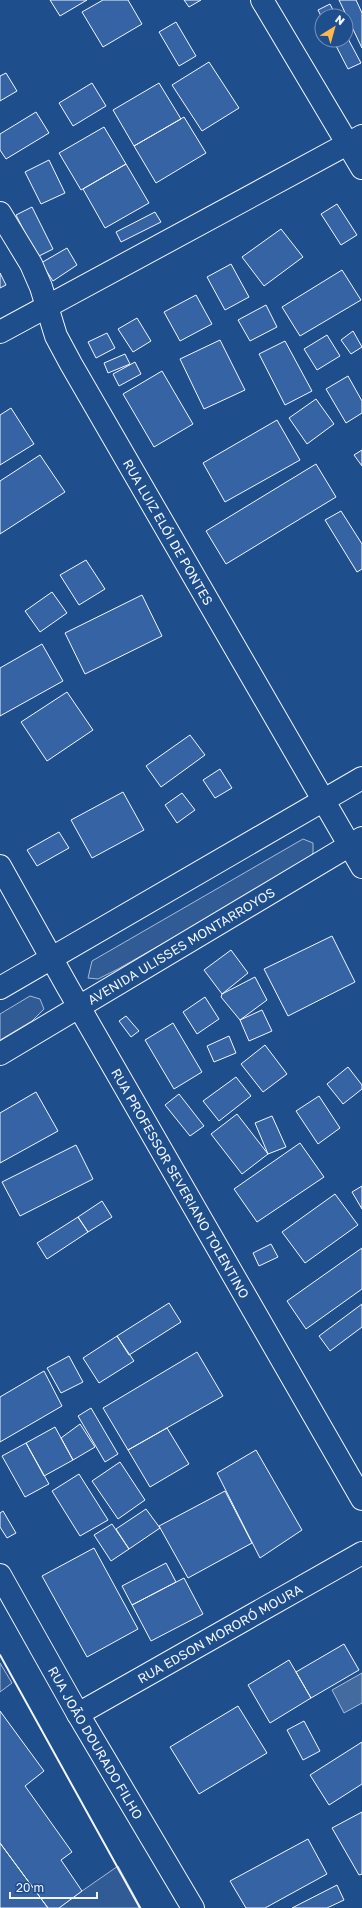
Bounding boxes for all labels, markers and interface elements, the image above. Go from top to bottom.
north arrow [314,8,354,48]
text: N [333,12,348,27]
street label: RUA LUIZ ELÓI DE PONTES [120,456,217,608]
street label: AVENIDA ULISSES MONTARROYOS [85,884,278,1008]
street label: RUA PROFESSOR SEVERIANO TOLENTINO [108,1065,253,1301]
street label: RUA EDSON MORORÓ MOURA [135,1580,305,1687]
street label: RUA JOÃO DOURADO FILHO [45,1663,146,1822]
scale bar [10,1874,97,1900]
text: 20 m [16,1880,44,1895]

